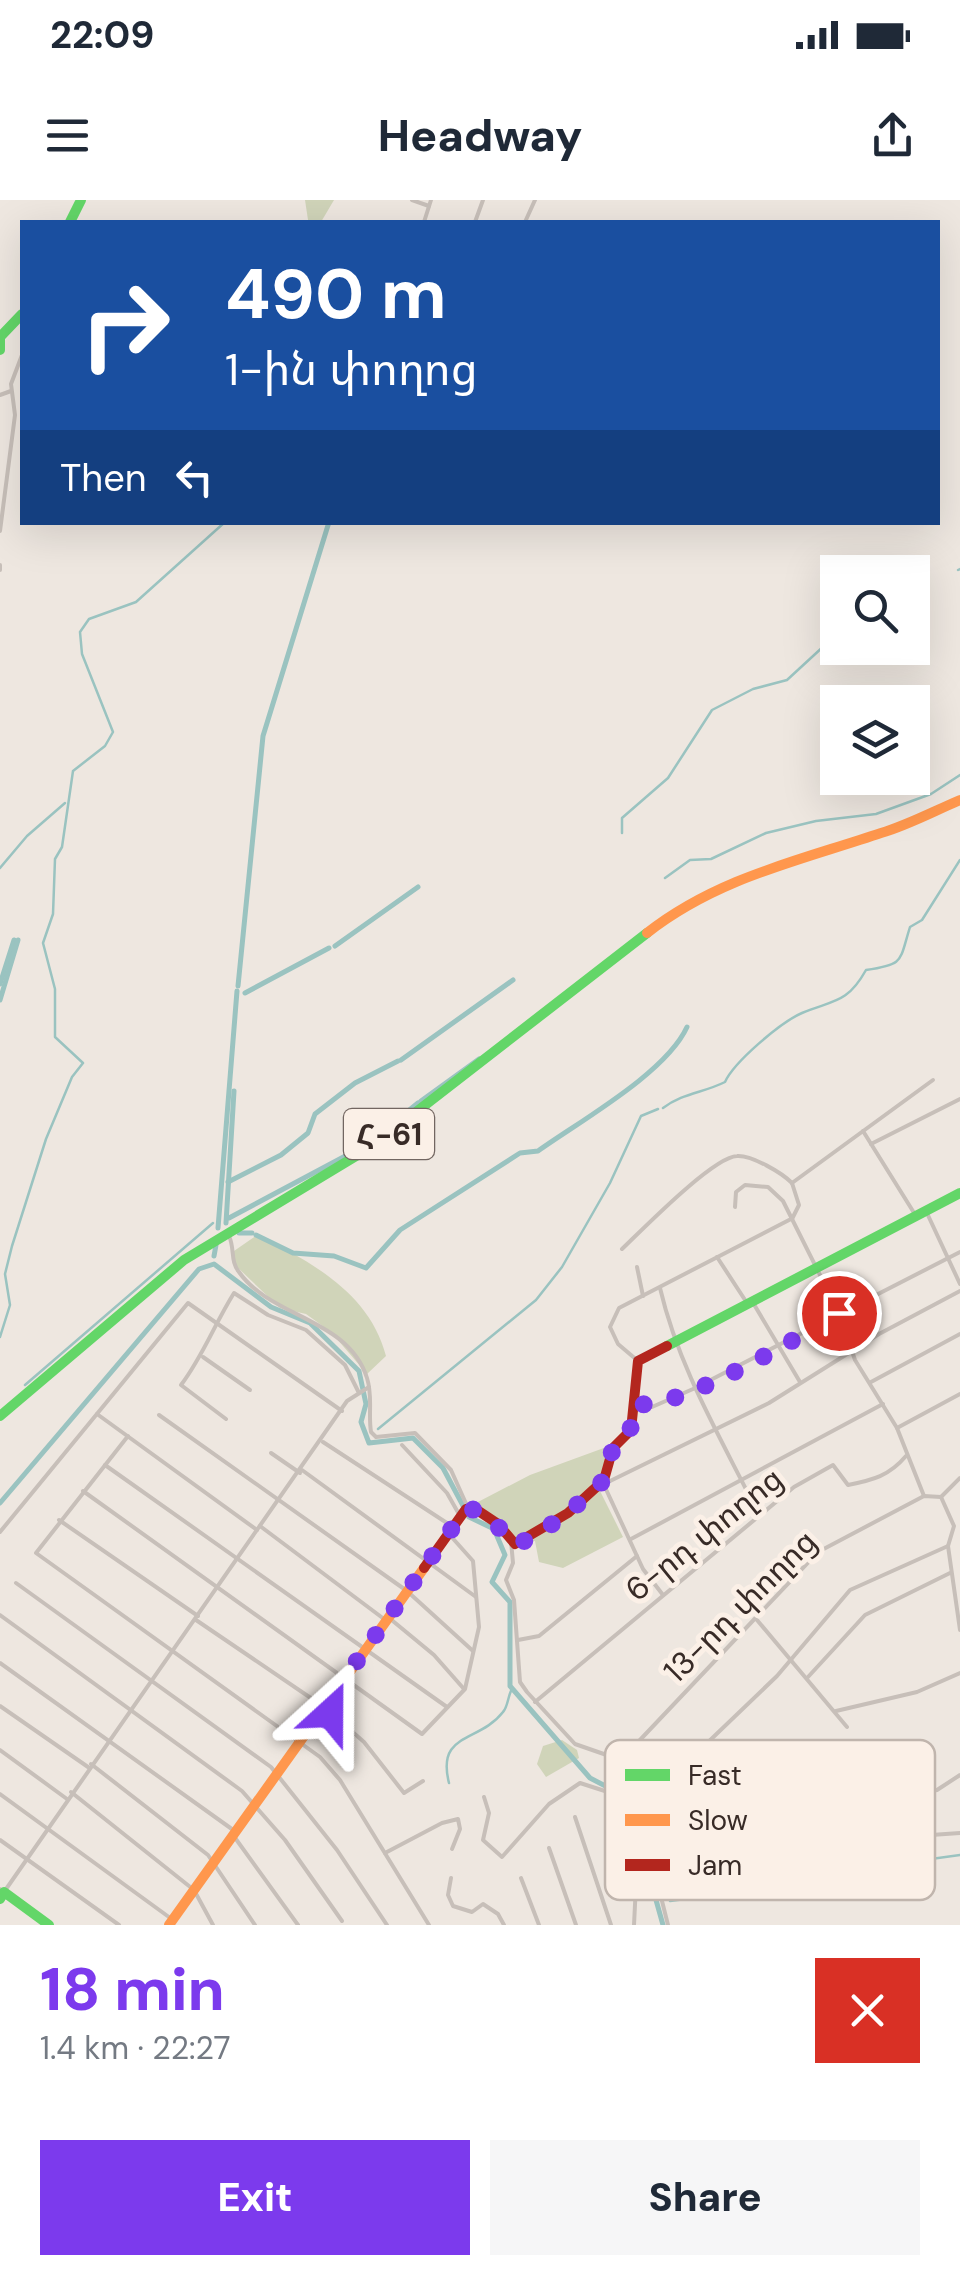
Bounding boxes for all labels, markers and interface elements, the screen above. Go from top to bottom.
text: 22:09 [50,10,154,60]
text: Headway [378,106,582,165]
icon: menu [40,108,95,163]
icon: share [865,108,920,163]
text: 490 m [225,249,447,340]
icon: right [60,260,190,390]
text: 1-ին փողոց [225,340,478,399]
icon: left [167,450,222,505]
text: Then [60,453,147,503]
map controls [820,555,930,795]
button: search [820,555,930,665]
button: layers [820,685,930,795]
road number: Հ-61 [344,1109,434,1159]
pin [797,1271,882,1356]
icon: arrive [812,1286,867,1341]
street label: 6-րդ փողոց [617,1458,791,1610]
street label: 13-րդ փողոց [654,1520,826,1692]
position arrow [278,1661,382,1765]
legend [605,1740,935,1900]
text: Fast [688,1757,742,1794]
text: Slow [688,1802,748,1839]
text: Jam [688,1847,742,1884]
text: 18 min [40,1950,225,2029]
button: close [815,1958,920,2063]
text: 1.4 km · 22:27 [40,2027,231,2069]
button: Exit [40,2140,470,2255]
button: Share [490,2140,920,2255]

